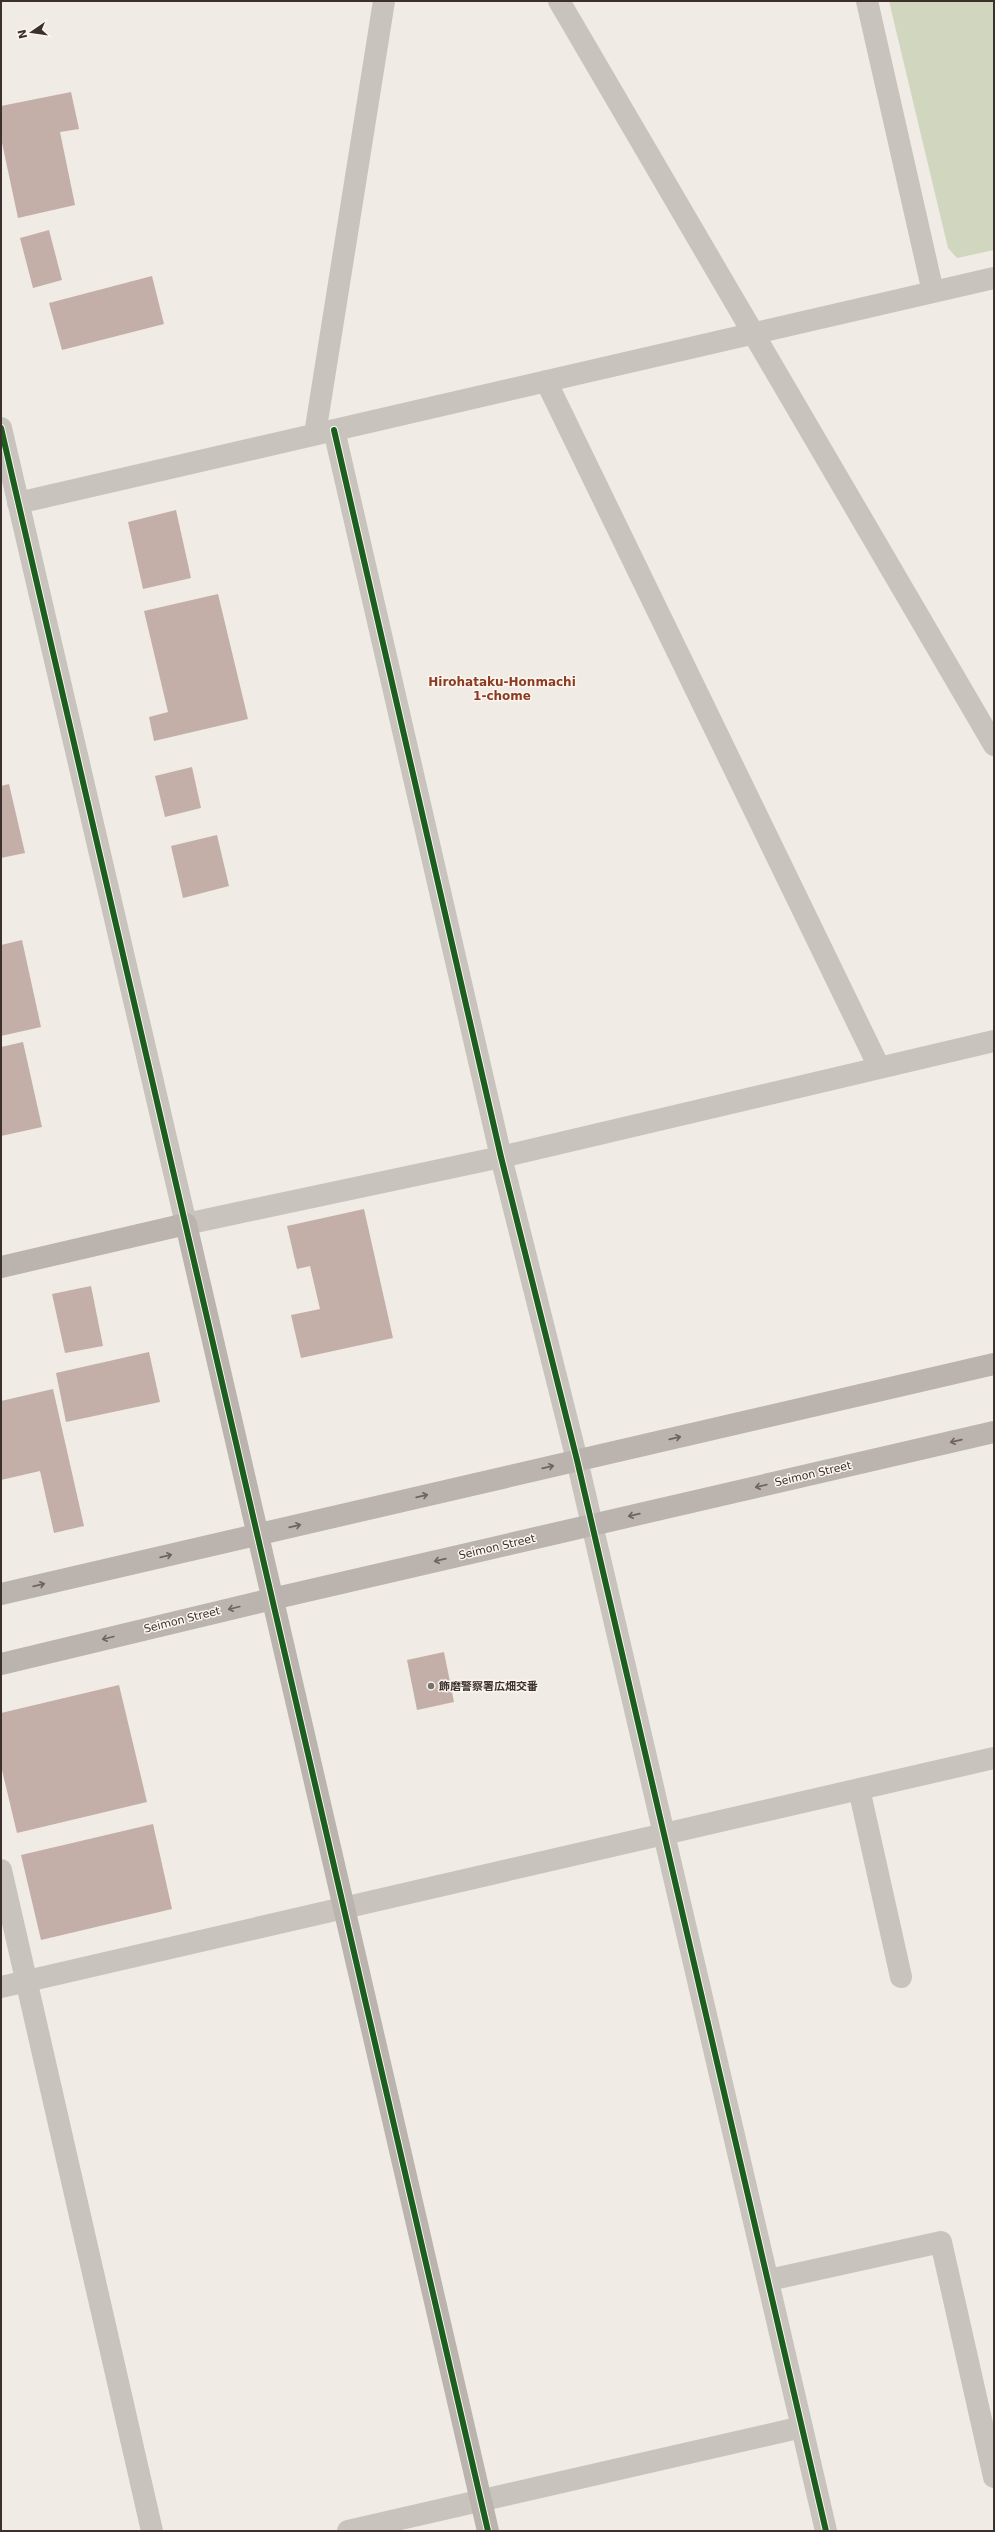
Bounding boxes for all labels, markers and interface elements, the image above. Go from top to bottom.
north arrow [12,12,52,52]
text: N [15,28,30,40]
district label: Hirohataku-Honmachi 1-chome [428,675,576,703]
one-way arrow [668,1433,681,1441]
one-way arrow [950,1437,963,1445]
street label: Seimon Street [773,1459,853,1489]
one-way arrow [542,1463,555,1470]
one-way arrow [755,1482,768,1490]
one-way arrow [415,1492,428,1500]
one-way arrow [628,1511,641,1519]
one-way arrow [288,1521,301,1529]
street label: Seimon Street [457,1532,537,1562]
one-way arrow [159,1551,172,1559]
one-way arrow [433,1556,446,1564]
one-way arrow [32,1581,45,1589]
street label: Seimon Street [143,1604,222,1636]
one-way arrow [228,1604,241,1612]
one-way arrow [101,1635,114,1643]
place label: 飾磨警察署広畑交番 [438,1680,538,1693]
marker: 飾磨警察署広畑交番 [426,1681,436,1691]

